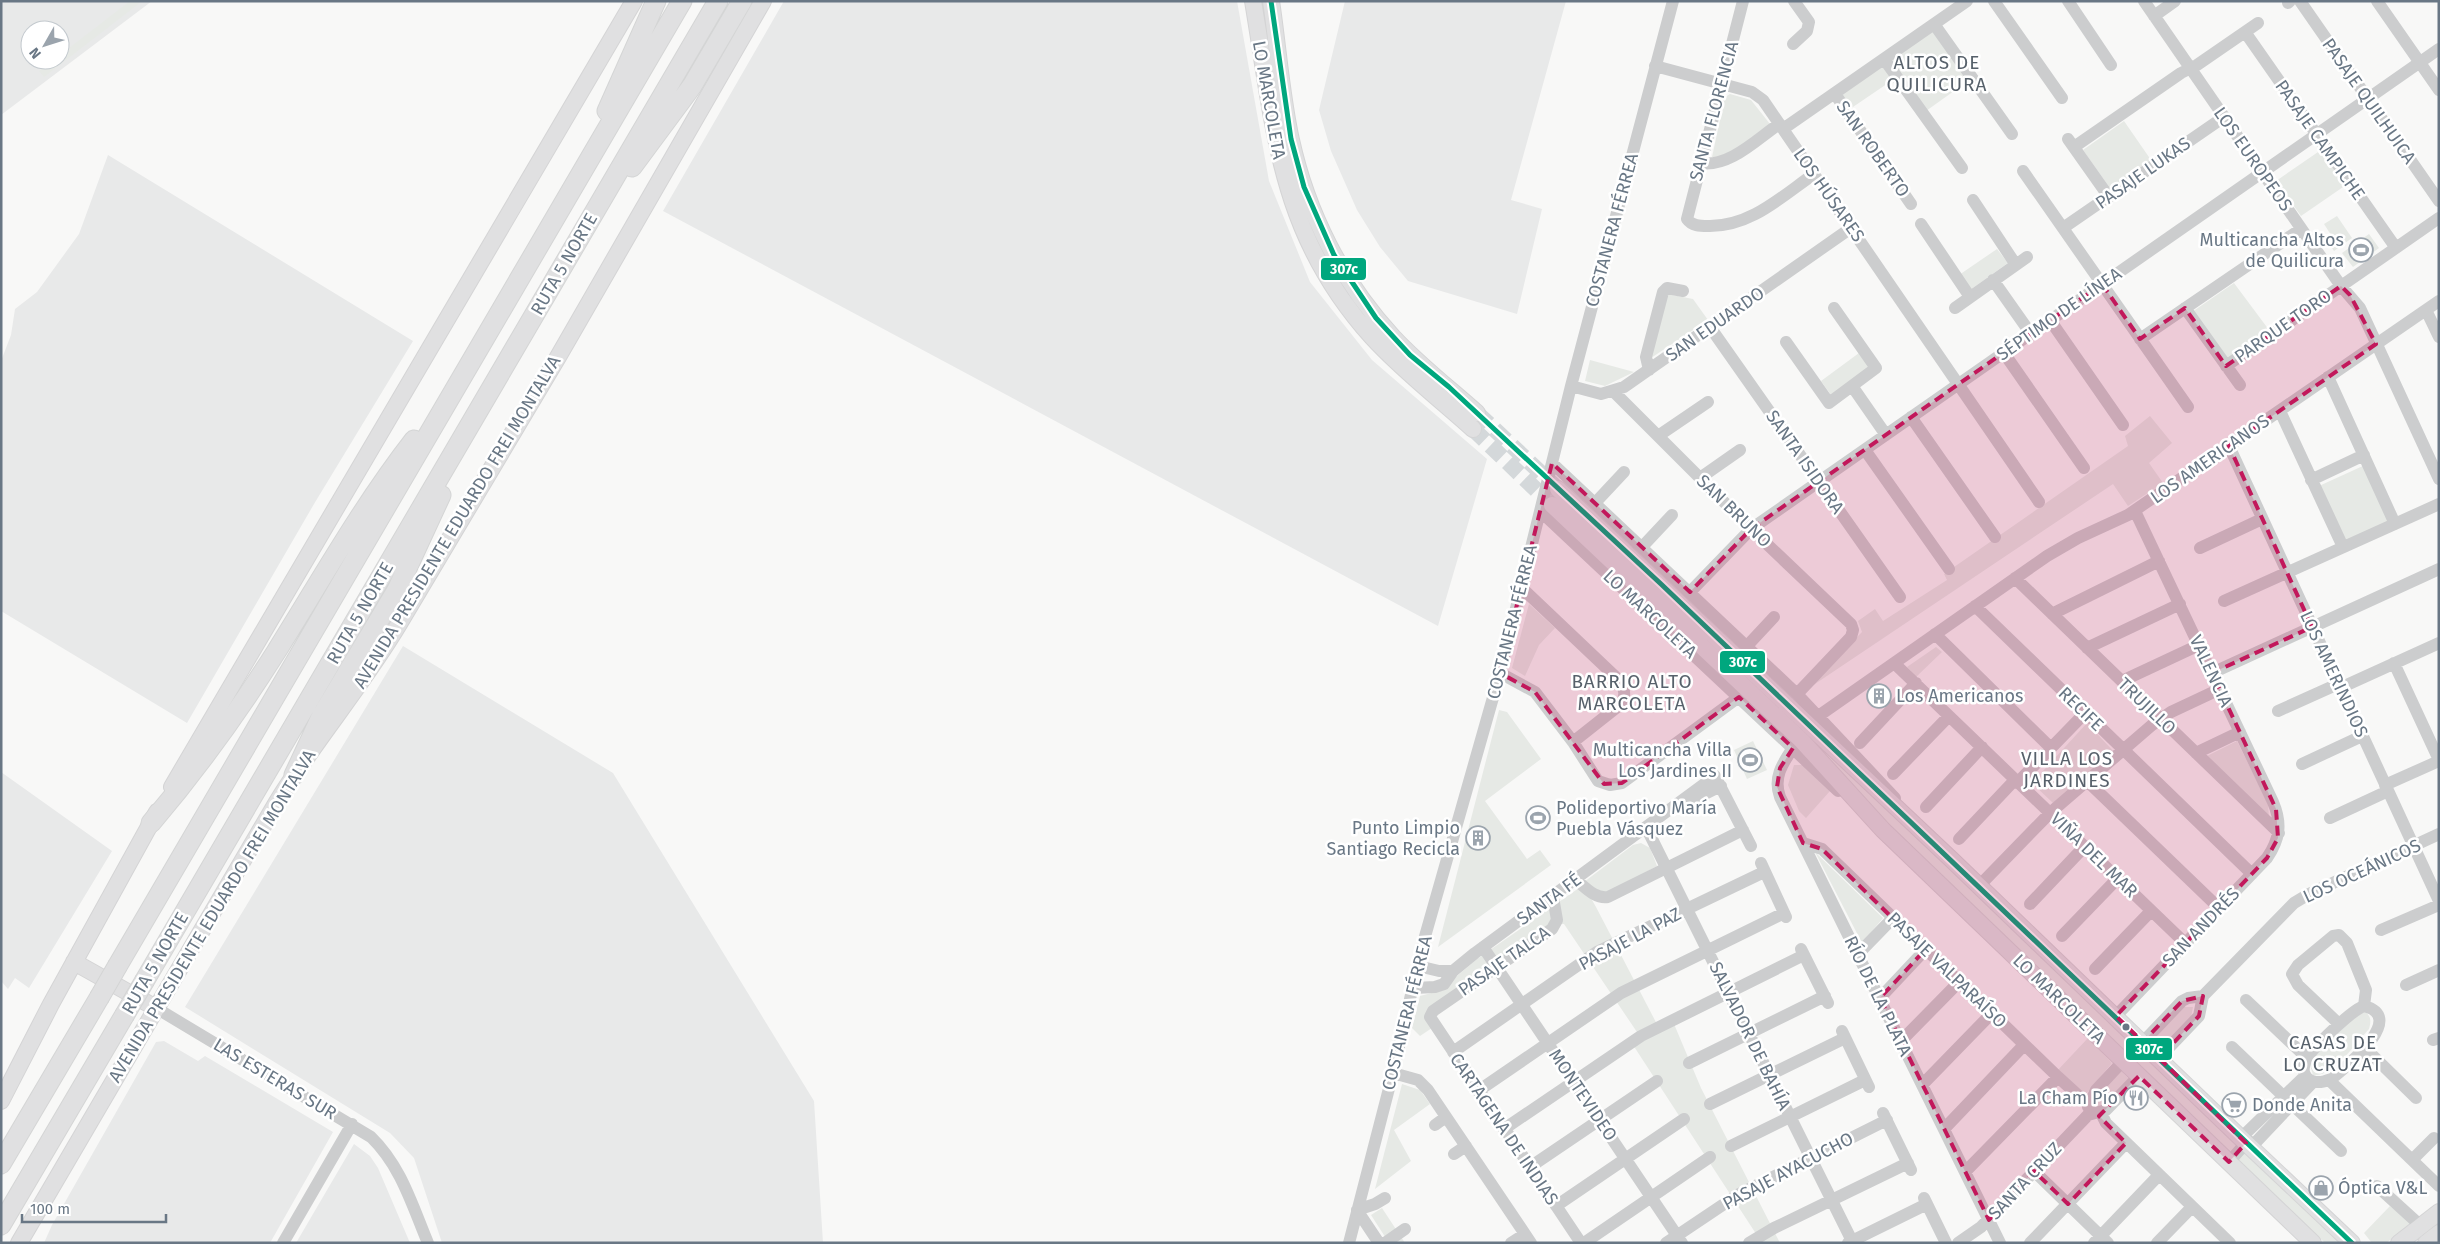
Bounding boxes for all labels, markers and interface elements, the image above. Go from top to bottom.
north arrow [20,20,70,70]
street label: PASAJE QUILHUICA [2318,34,2421,169]
street label: SANTA FLORENCIA [1685,38,1743,183]
street label: LO MARCOLETA [1248,39,1290,162]
text: N [26,44,45,62]
district label: ALTOS DE QUILICURA [1887,51,1987,96]
street label: PASAJE CAMPICHE [2270,76,2370,204]
street label: SAN ROBERTO [1832,97,1914,201]
street label: LOS EUROPEOS [2209,103,2297,215]
street label: PASAJE LUKAS [2091,132,2195,214]
street label: LOS HÚSARES [1789,143,1870,246]
street label: COSTANERA FÉRREA [1580,150,1643,309]
street label: RUTA 5 NORTE [526,209,602,319]
place label: Multicancha Altos de Quilicura [2199,229,2344,272]
sports icon: Multicancha Altos de Quilicura [2348,237,2374,263]
line badge: 307c [1320,257,1367,281]
text: 307c [1329,261,1358,278]
street label: SÉPTIMO DE LÍNEA [1992,261,2126,365]
street label: SAN EDUARDO [1661,282,1769,366]
street label: PARQUE TORO [2230,284,2336,368]
street label: AVENIDA PRESIDENTE EDUARDO FREI MONTALVA [349,351,566,692]
street label: SANTA ISIDORA [1761,406,1849,519]
street label: LOS AMERICANOS [2146,410,2274,508]
street label: SAN BRUNO [1692,470,1776,552]
street label: COSTANERA FÉRREA [1481,542,1542,702]
street label: RUTA 5 NORTE [322,558,398,668]
street label: LO MARCOLETA [1599,565,1702,663]
street label: LOS AMERINDIOS [2295,607,2373,741]
street label: VALENCIA [2185,632,2237,711]
line badge: 307c [1719,650,1766,674]
text: 307c [1728,654,1757,671]
district label: BARRIO ALTO MARCOLETA [1571,670,1693,715]
street label: TRUJILLO [2113,673,2181,739]
street label: RECIFE [2054,682,2108,736]
building icon: Los Americanos [1866,683,1892,709]
place label: Los Americanos [1896,685,2023,707]
place label: Multicancha Villa Los Jardines II [1593,739,1732,782]
street label: AVENIDA PRESIDENTE EDUARDO FREI MONTALVA [104,745,321,1086]
sports icon: Multicancha Villa Los Jardines II [1737,747,1763,773]
district label: VILLA LOS JARDINES [2021,747,2113,792]
place label: Polideportivo María Puebla Vásquez [1556,797,1717,840]
sports icon: Polideportivo María Puebla Vásquez [1525,805,1551,831]
street label: VIÑA DEL MAR [2046,807,2143,902]
place label: Punto Limpio Santiago Recicla [1327,817,1460,860]
building icon: Punto Limpio Santiago Recicla [1465,825,1491,851]
street label: LOS OCEÁNICOS [2299,833,2424,908]
street label: SANTA FÉ [1512,867,1586,930]
street label: SAN ANDRÉS [2157,882,2244,971]
street label: PASAJE LA PAZ [1575,903,1685,975]
street label: PASAJE VALPARAÍSO [1883,907,2012,1032]
street label: RUTA 5 NORTE [117,908,193,1018]
street label: PASAJE TALCA [1454,921,1555,1001]
street label: RÍO DE LA PLATA [1839,932,1918,1060]
street label: COSTANERA FÉRREA [1376,933,1437,1093]
street label: LO MARCOLETA [2008,949,2110,1049]
street label: SALVADOR DE BAHÍA [1705,958,1797,1114]
unlabelled marker [2121,1022,2131,1032]
district label: CASAS DE LO CRUZAT [2283,1031,2383,1076]
street label: LAS ESTERAS SUR [209,1034,341,1125]
line badge: 307c [2125,1037,2173,1061]
text: 307c [2134,1041,2163,1058]
street label: MONTEVIDEO [1544,1045,1622,1145]
street label: CARTAGENA DE INDIAS [1445,1049,1563,1209]
restaurant icon: La Cham Pío [2123,1085,2149,1111]
place label: La Cham Pío [2018,1087,2118,1109]
supermarket icon: Donde Anita [2221,1092,2247,1118]
place label: Donde Anita [2252,1094,2352,1116]
street label: PASAJE AYACUCHO [1719,1127,1857,1215]
street label: SANTA CRUZ [1984,1138,2066,1224]
shop icon: Óptica V&L [2308,1175,2334,1201]
place label: Óptica V&L [2338,1177,2427,1199]
scale bar [22,1192,166,1224]
text: 100 m [30,1200,70,1218]

